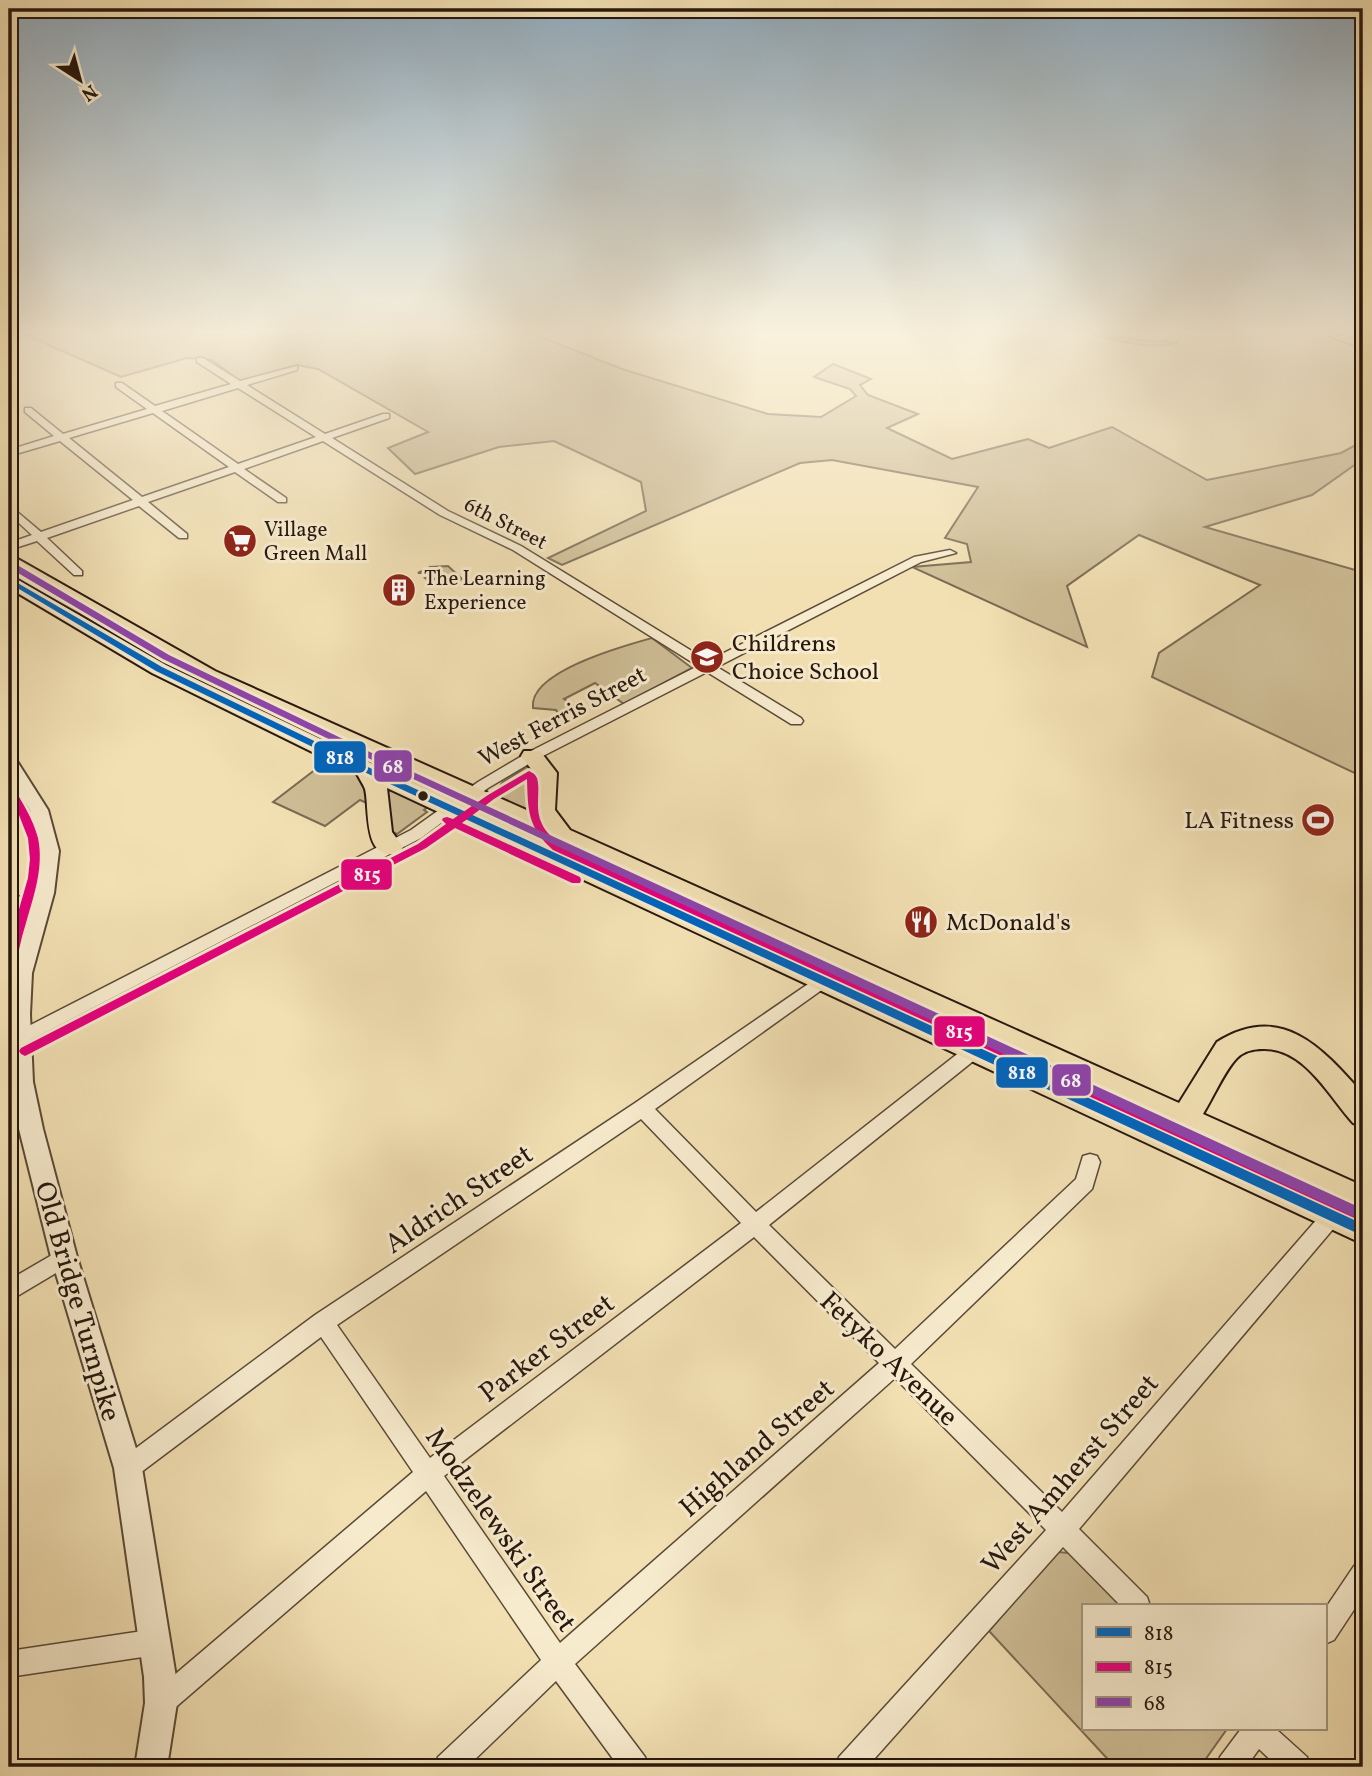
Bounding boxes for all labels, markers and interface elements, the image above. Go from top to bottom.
north arrow [46,46,116,116]
text: N [75,78,102,107]
street label: 6th Street [459,491,552,558]
place label: Village Green Mall [264,516,367,569]
supermarket icon: Village Green Mall [221,522,259,560]
place label: The Learning Experience [424,565,546,618]
building icon: The Learning Experience [380,571,418,609]
place label: Childrens Choice School [732,628,879,690]
school or university icon: Childrens Choice School [688,638,726,676]
street label: West Ferris Street [473,659,653,776]
line badge: 818 [313,740,367,774]
text: 818 [326,746,354,772]
line badge: 68 [373,749,413,783]
text: 68 [383,755,403,781]
unlabelled marker [416,789,430,803]
sports icon: LA Fitness [1299,801,1337,839]
place label: LA Fitness [1184,805,1294,839]
line badge: 815 [340,858,393,891]
text: 815 [353,863,381,889]
restaurant icon: McDonald's [902,903,940,941]
place label: McDonald's [946,907,1071,941]
line badge: 815 [933,1015,986,1048]
text: 815 [945,1020,973,1046]
line badge: 818 [995,1056,1049,1089]
text: 818 [1008,1061,1036,1087]
line badge: 68 [1051,1063,1092,1097]
text: 68 [1061,1069,1081,1095]
street label: Aldrich Street [377,1136,541,1264]
street label: Old Bridge Turnpike [24,1177,129,1426]
street label: Fetyko Avenue [810,1283,966,1436]
street label: Parker Street [472,1285,623,1413]
street label: West Amherst Street [973,1366,1169,1583]
street label: Highland Street [672,1370,844,1527]
street label: Modzelewski Street [415,1420,585,1640]
legend [1082,1604,1326,1730]
text: 818 [1144,1620,1173,1649]
text: 815 [1144,1654,1173,1683]
text: 68 [1144,1690,1165,1719]

